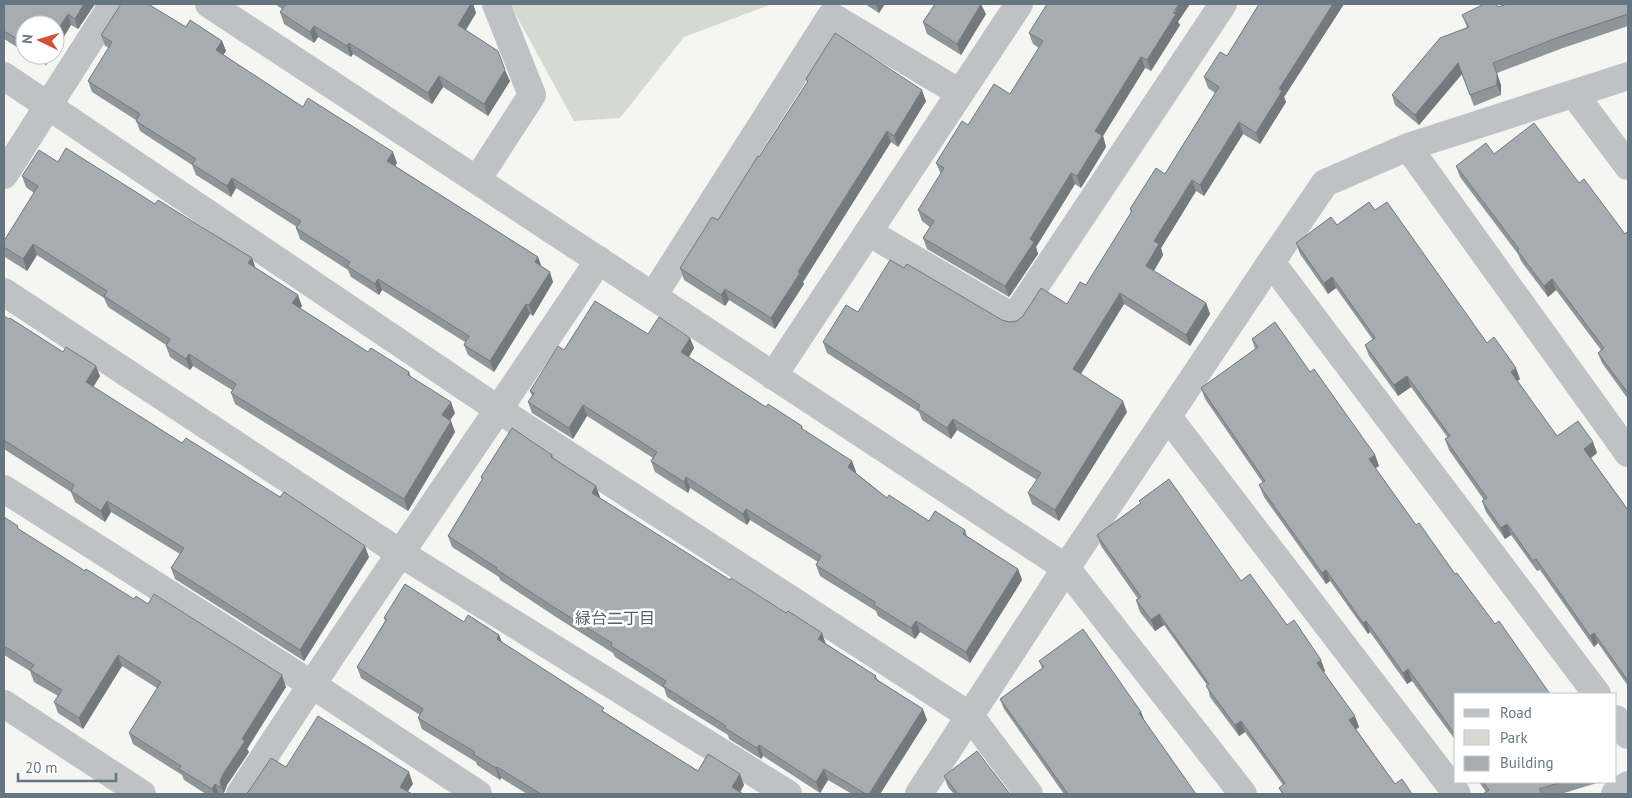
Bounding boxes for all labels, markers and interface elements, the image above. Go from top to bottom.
north arrow [15,15,65,65]
text: N [18,33,36,44]
district label: 緑台二丁目 [575,608,655,628]
legend [1454,693,1617,783]
text: Road [1500,703,1532,722]
text: Park [1500,728,1528,747]
scale bar [18,750,115,782]
text: Building [1500,753,1554,772]
text: 20 m [25,758,58,777]

